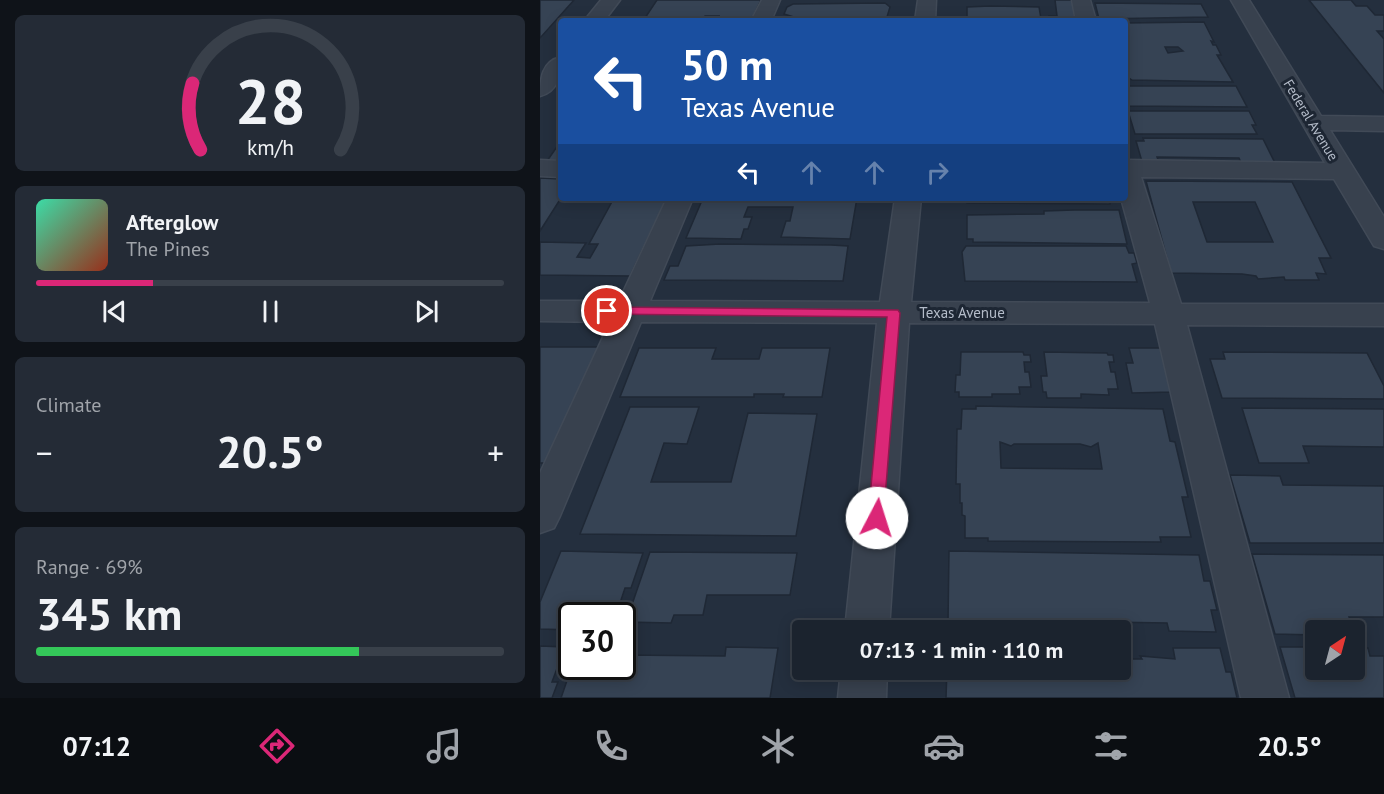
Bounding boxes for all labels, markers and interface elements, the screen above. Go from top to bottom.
text: 50 m [681,37,773,92]
icon: left [582,42,660,120]
text: 28 [235,60,305,141]
street label: Federal Avenue [1280,76,1342,164]
text: Texas Avenue [681,90,835,124]
text: km/h [246,133,293,161]
icon: left [732,156,765,189]
icon: ahead [795,156,828,189]
icon: ahead [858,156,891,189]
icon: right [921,156,954,189]
text: Afterglow [126,208,218,236]
text: The Pines [126,236,210,262]
pin [581,285,632,336]
icon: arrive [590,294,623,327]
icon: previous [98,295,131,328]
icon: pause [254,295,287,328]
icon: next [410,295,443,328]
street label: Texas Avenue [919,303,1005,322]
text: Climate [36,392,102,418]
text: 20.5° [216,422,324,480]
text: − [36,431,53,474]
text: + [487,431,504,474]
position arrow [845,486,909,550]
text: Range · 69% [36,554,143,580]
text: 345 km [36,584,182,642]
speed limit sign: 30 [558,602,636,680]
north arrow [1305,620,1365,680]
map controls [1305,620,1365,680]
text: 07:13 · 1 min · 110 m [860,636,1063,664]
icon: directions [256,725,298,767]
icon: music [423,725,465,767]
icon: phone [590,725,632,767]
icon: climate [757,725,799,767]
icon: car [923,725,965,767]
icon: filters [1090,725,1132,767]
text: 07:12 [62,729,131,763]
text: 20.5° [1257,729,1322,763]

